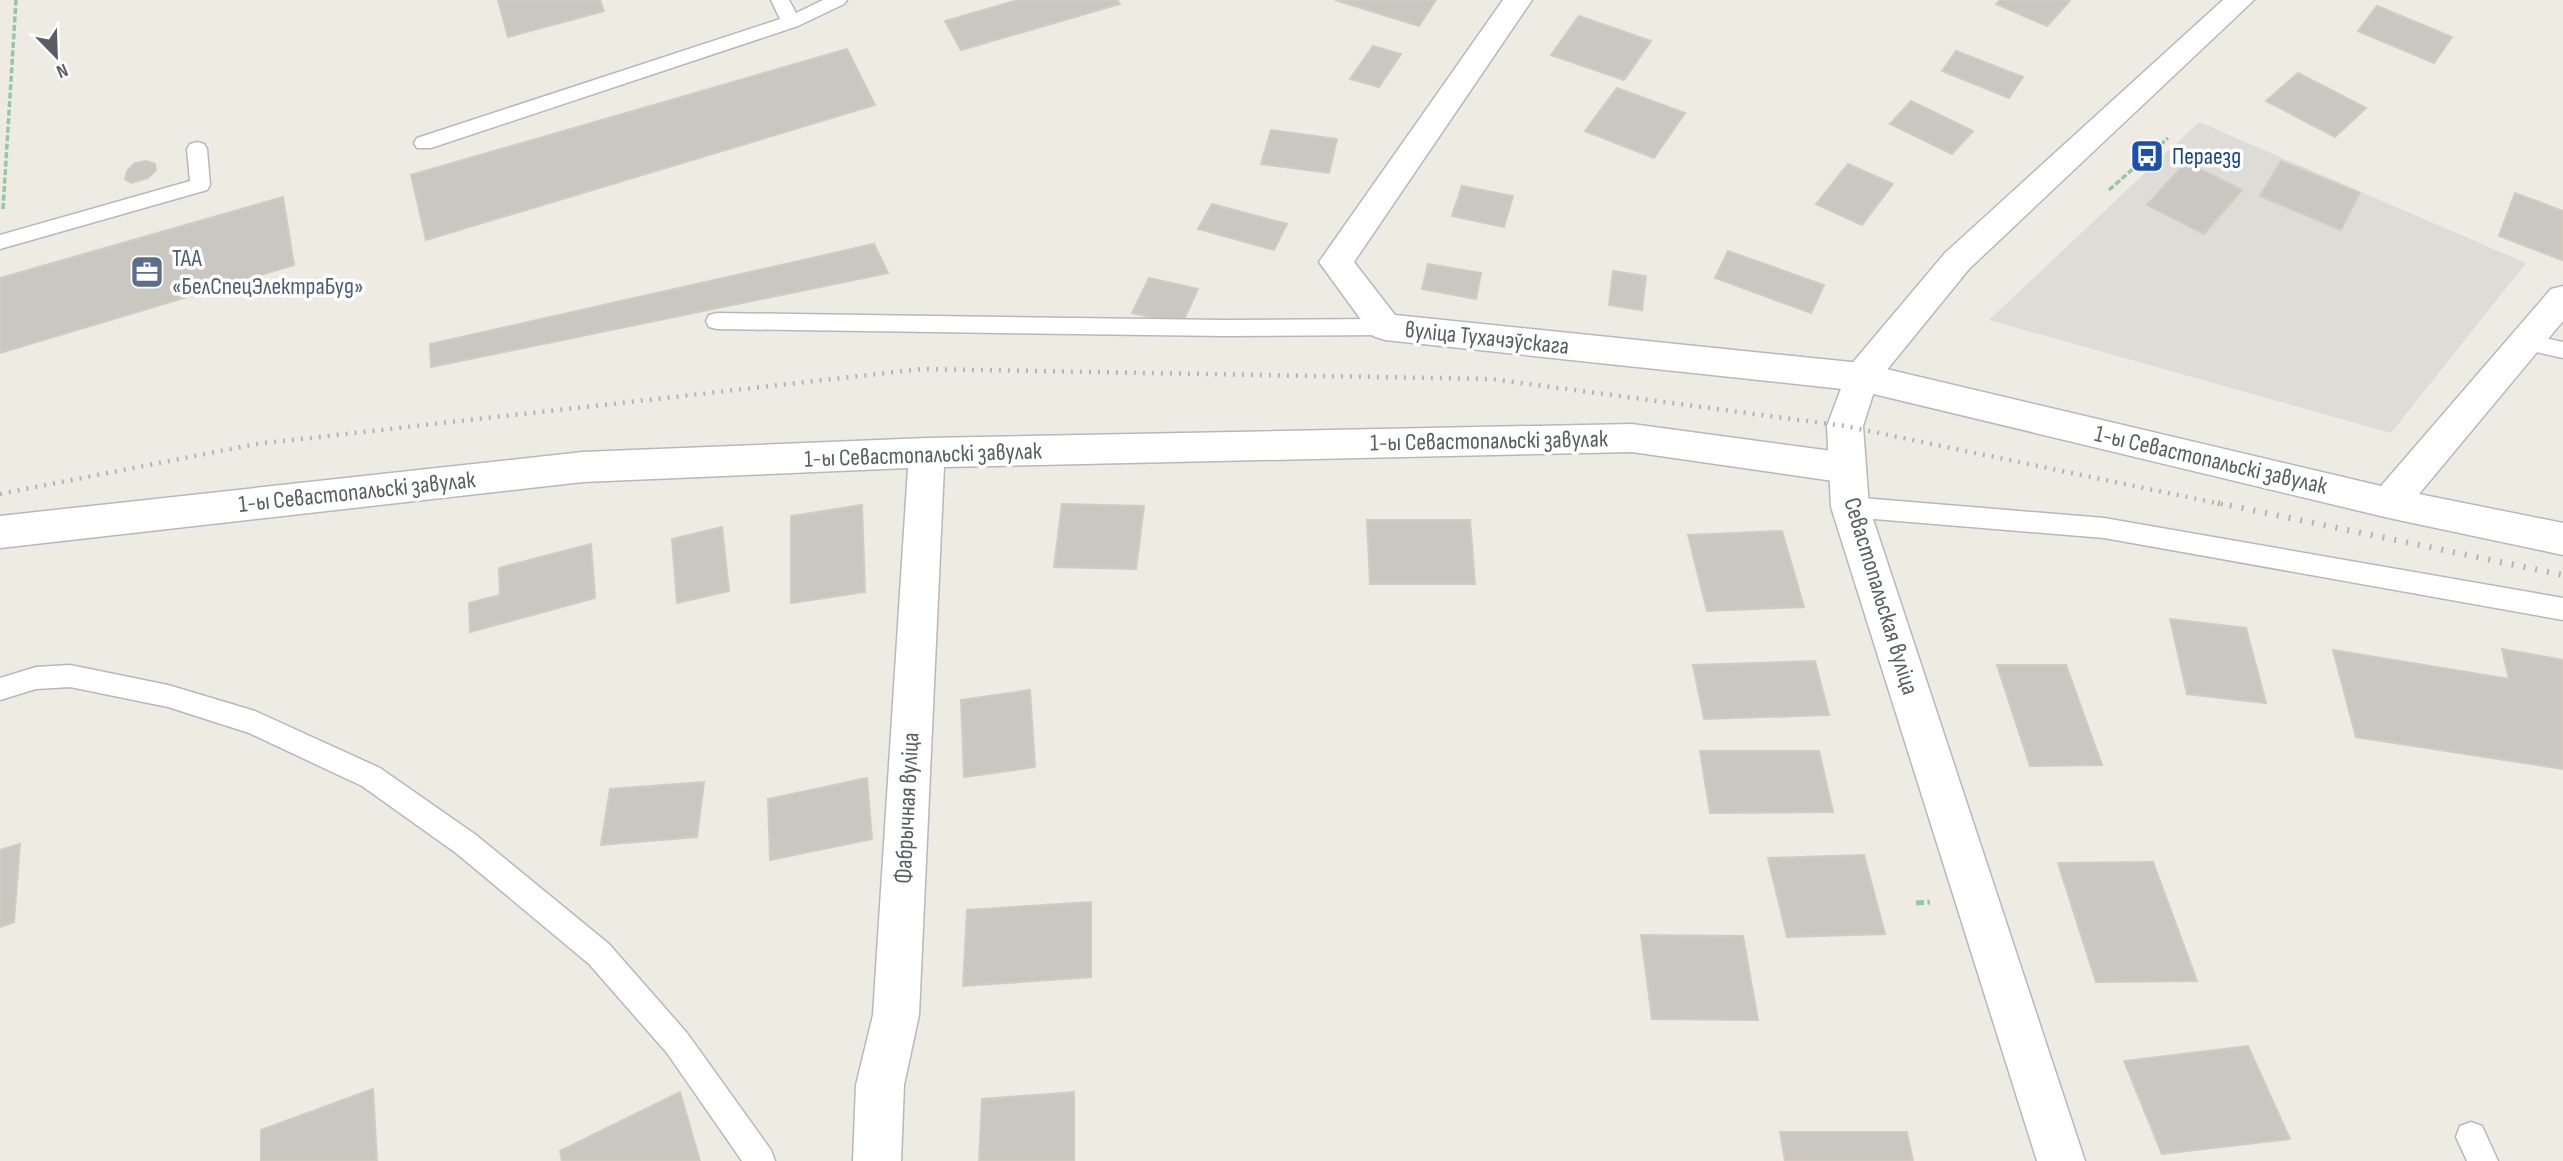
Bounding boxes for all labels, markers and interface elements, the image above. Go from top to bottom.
north arrow [21,21,91,91]
text: N [53,58,71,83]
bus stop icon: Пераезд [2128,137,2166,175]
place label: Пераезд [2172,142,2241,171]
place label: ТАА «БелСпецЭлектраБуд» [172,244,363,301]
office icon: ТАА «БелСпецЭлектраБуд» [128,253,166,291]
street label: вуліца Тухачэўскага [1404,315,1570,361]
street label: 1-ы Севастопальскі завулак [2092,419,2331,501]
street label: 1-ы Севастопальскі завулак [1370,424,1609,458]
street label: 1-ы Севастопальскі завулак [804,436,1043,474]
street label: 1-ы Севастопальскі завулак [237,465,478,519]
street label: Севастопальская вуліца [1837,494,1925,698]
street label: Фабрычная вуліца [889,732,925,884]

